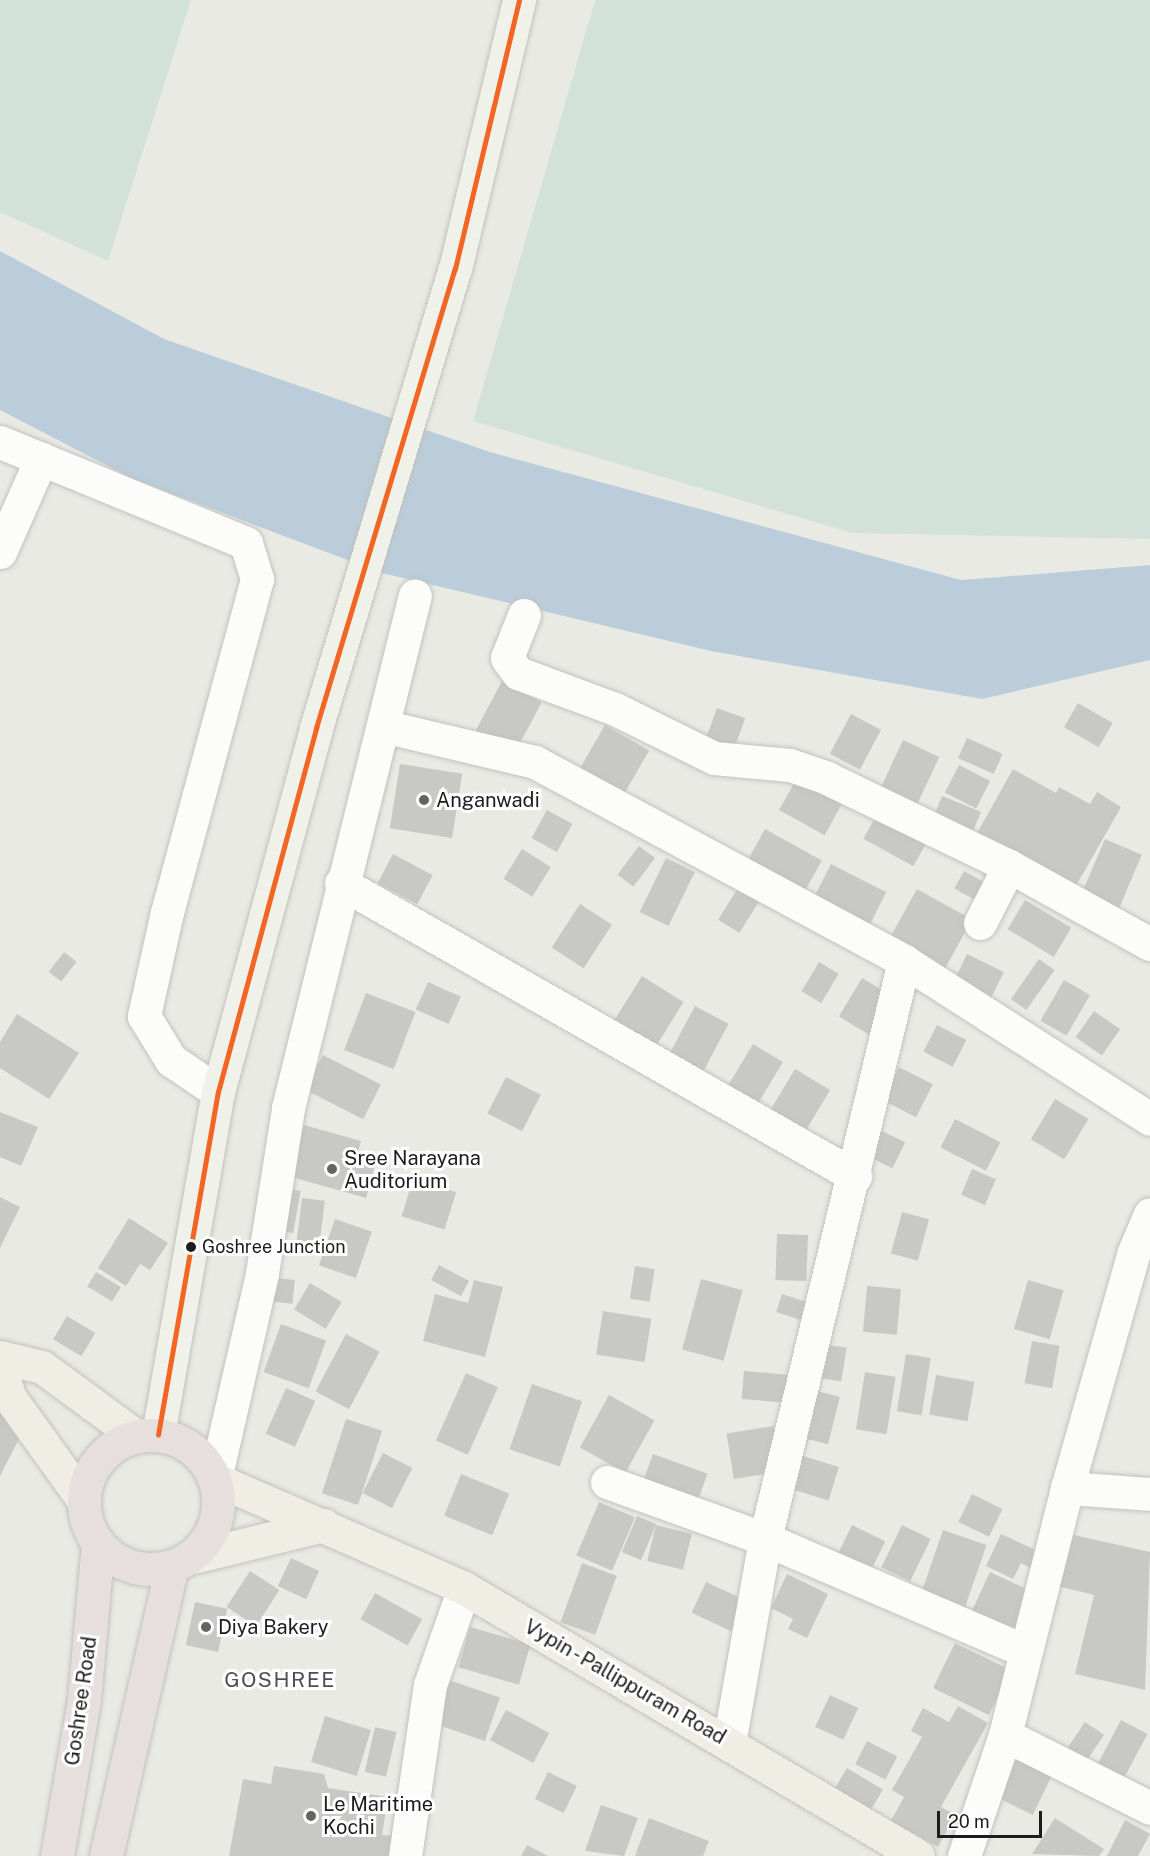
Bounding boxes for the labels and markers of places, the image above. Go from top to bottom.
place label: Anganwadi [436,788,540,812]
marker: Anganwadi [417,793,431,807]
place label: Sree Narayana Auditorium [344,1146,481,1193]
marker: Sree Narayana Auditorium [325,1162,339,1176]
place label: Goshree Junction [202,1236,346,1258]
marker: Goshree Junction [185,1241,197,1253]
place label: Diya Bakery [218,1615,329,1639]
marker: Diya Bakery [199,1620,213,1634]
place label: Le Maritime Kochi [323,1792,433,1839]
marker: Le Maritime Kochi [304,1809,318,1823]

